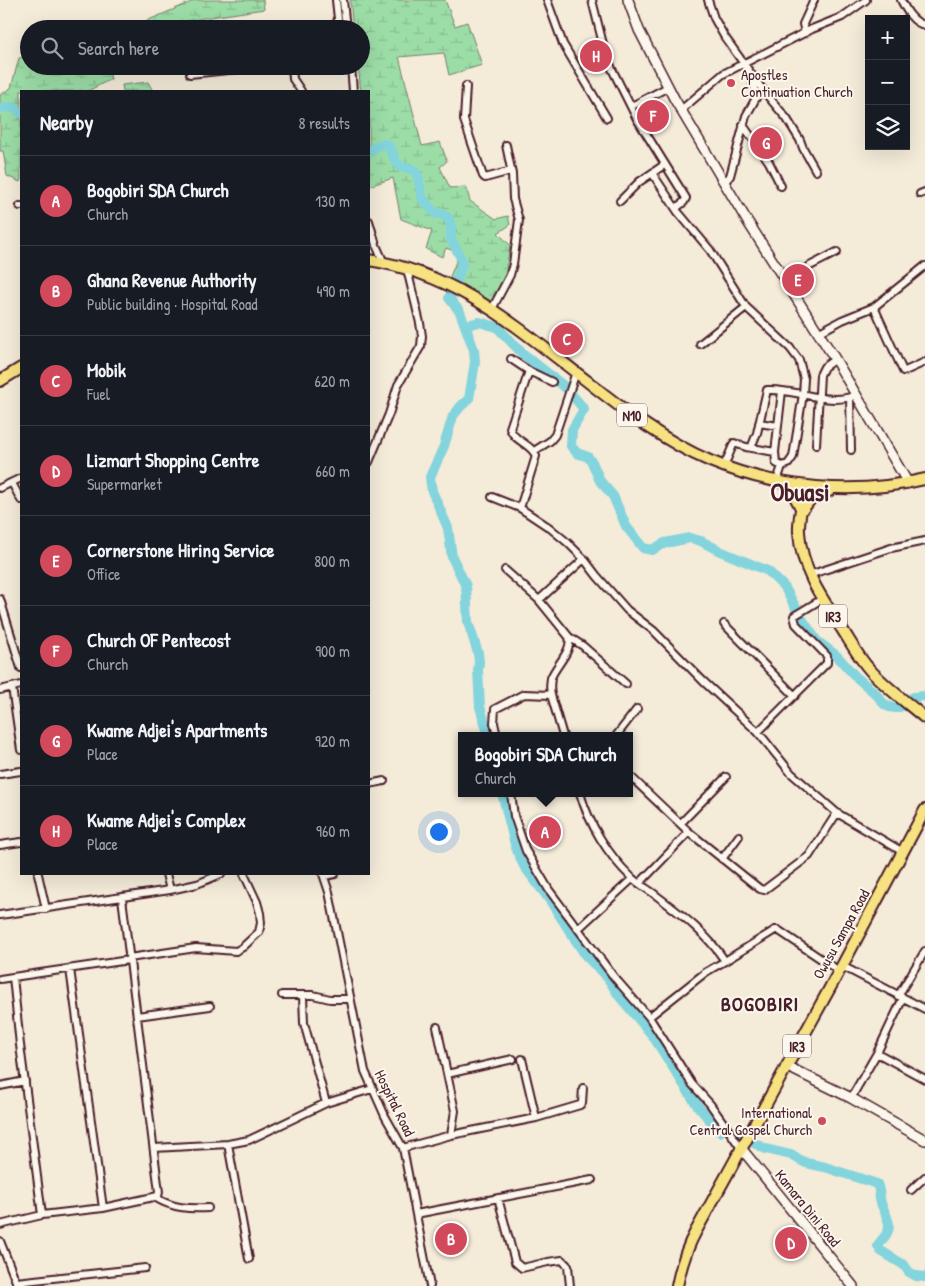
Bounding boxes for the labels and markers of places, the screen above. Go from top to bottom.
pin: H [580,37,612,75]
place label: Apostles Continuation Church [741,64,852,102]
marker: Apostles Continuation Church [725,77,737,89]
pin: F [637,97,669,135]
pin: G [750,124,782,162]
pin: E [782,261,814,299]
pin: C [551,320,583,358]
pin: A [529,813,561,851]
place label: International Central Gospel Church [690,1102,812,1140]
marker: International Central Gospel Church [816,1115,828,1127]
pin: B [435,1220,467,1258]
pin: D [775,1224,807,1262]

